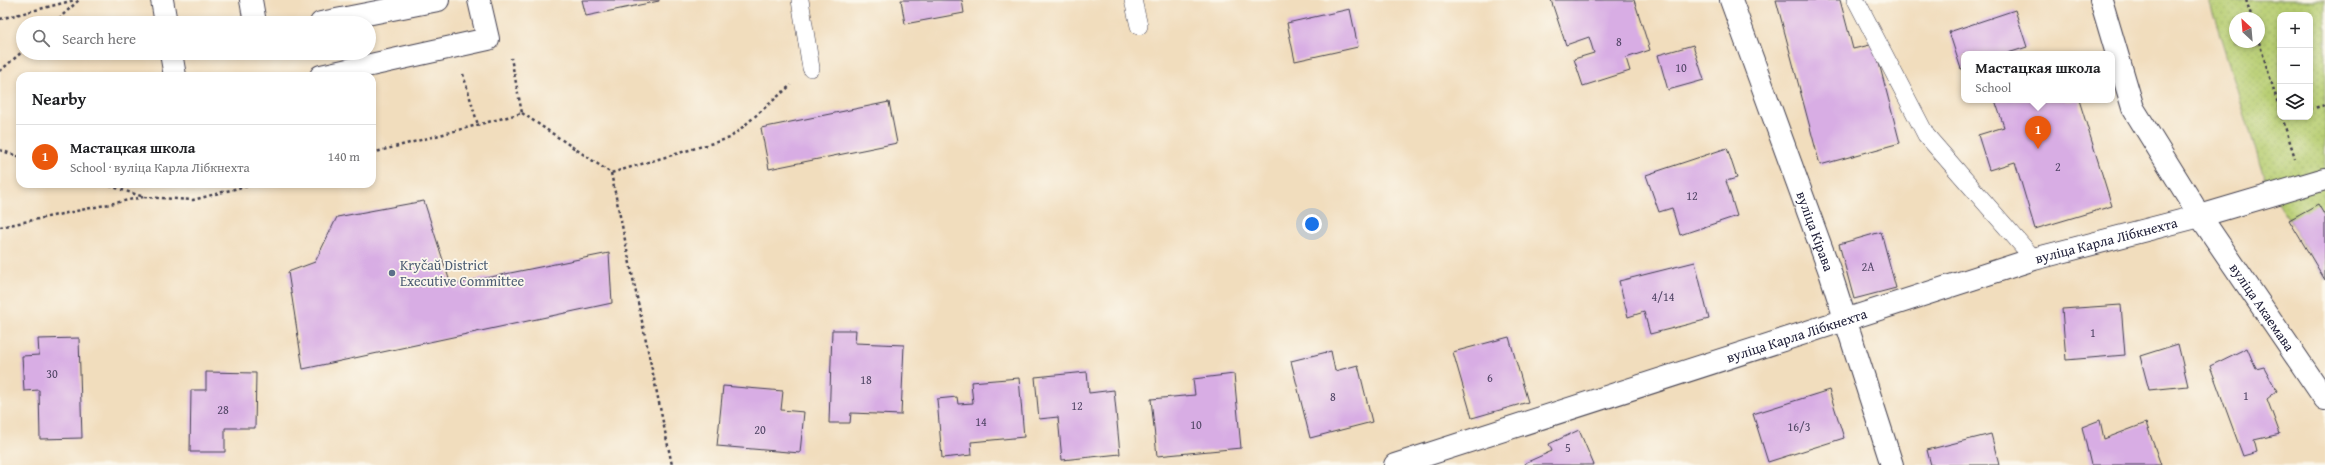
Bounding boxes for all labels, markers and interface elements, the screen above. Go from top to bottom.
north arrow [2229,12,2265,48]
map controls [2277,12,2313,120]
button: + [2277,12,2313,48]
search box [16,16,376,60]
icon: search [30,27,52,49]
text: Search here [62,28,136,49]
house number: 8 [1616,33,1622,50]
button: − [2277,48,2313,84]
popup [1961,51,2115,103]
text: Мастацкая школа [1975,57,2101,78]
house number: 10 [1675,59,1687,76]
text: School [1975,78,2011,97]
button: layers [2277,84,2313,120]
text: Nearby [32,86,86,111]
pin: 1 [2025,116,2051,149]
text: Мастацкая школа [70,137,195,158]
text: 1 [42,147,48,166]
text: 140 m [328,147,360,166]
text: School · вуліца Карла Лібкнехта [70,158,250,177]
house number: 2 [2055,158,2061,175]
house number: 12 [1686,187,1698,204]
street label: вуліца Кірава [1791,188,1839,274]
street label: вуліца Карла Лібкнехта [2033,212,2180,268]
your location [1302,214,1322,234]
place label: Kryčaŭ District Executive Committee [400,255,525,291]
house number: 2А [1861,258,1875,275]
street label: вуліца Акаемава [2225,259,2300,355]
marker: Kryčaŭ District Executive Committee [387,268,397,278]
house number: 4/14 [1652,288,1675,305]
street label: вуліца Карла Лібкнехта [1724,303,1870,367]
house number: 1 [2090,324,2096,341]
house number: 30 [46,365,58,382]
house number: 6 [1487,369,1493,386]
house number: 18 [860,371,872,388]
house number: 1 [2243,387,2249,404]
house number: 8 [1330,388,1336,405]
house number: 12 [1071,397,1083,414]
house number: 28 [217,401,229,418]
house number: 14 [975,413,987,430]
house number: 10 [1190,416,1202,433]
house number: 16/3 [1788,418,1811,435]
house number: 20 [754,421,766,438]
house number: 5 [1565,439,1571,456]

